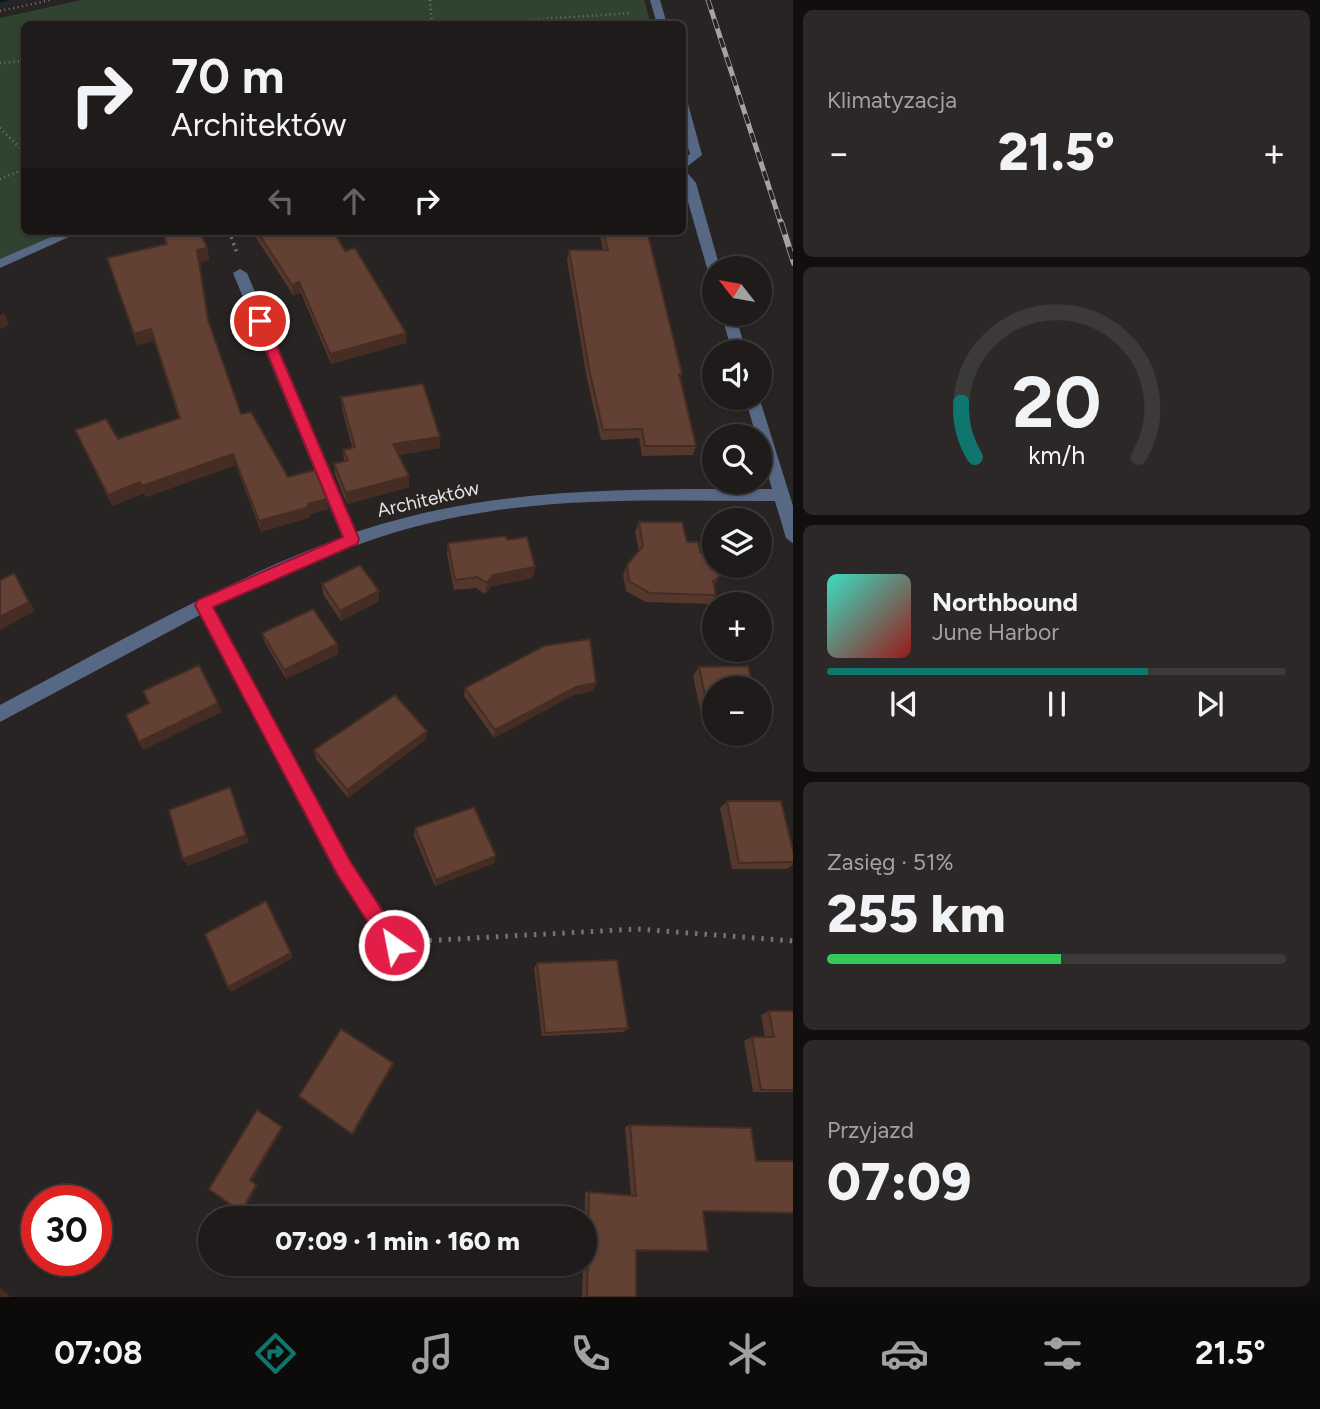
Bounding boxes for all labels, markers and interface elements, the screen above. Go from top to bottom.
text: 70 m [171,46,284,105]
icon: right [56,49,147,140]
text: Klimatyzacja [827,86,957,114]
text: Architektów [171,106,346,144]
text: 21.5° [998,121,1115,183]
text: − [827,130,851,176]
text: + [1262,130,1286,176]
icon: left [262,182,300,220]
icon: ahead [335,182,373,220]
icon: right [408,182,446,220]
north arrow [702,256,772,326]
map controls [702,256,772,746]
pin [230,291,290,351]
icon: arrive [241,302,279,340]
button: sound [702,340,772,410]
text: 20 [1012,359,1101,446]
button: search [702,424,772,494]
text: km/h [1028,440,1085,470]
street label: Architektów [375,476,481,522]
button: layers [702,508,772,578]
text: Northbound [932,586,1078,618]
button: + [702,592,772,662]
text: June Harbor [932,618,1059,646]
button: − [702,676,772,746]
icon: previous [885,685,923,723]
icon: pause [1038,685,1076,723]
icon: next [1191,685,1229,723]
text: Zasięg · 51% [827,848,954,876]
text: 255 km [827,883,1006,945]
position arrow [357,908,431,982]
text: Przyjazd [827,1116,914,1144]
text: 07:09 [827,1151,971,1213]
speed limit sign: 30 [21,1185,112,1276]
text: 07:09 · 1 min · 160 m [275,1225,520,1257]
icon: directions [251,1329,300,1378]
icon: music [408,1329,457,1378]
icon: phone [566,1329,615,1378]
icon: climate [723,1329,772,1378]
icon: car [880,1329,929,1378]
icon: filters [1038,1329,1087,1378]
text: 07:08 [54,1334,143,1372]
text: 21.5° [1195,1334,1266,1372]

